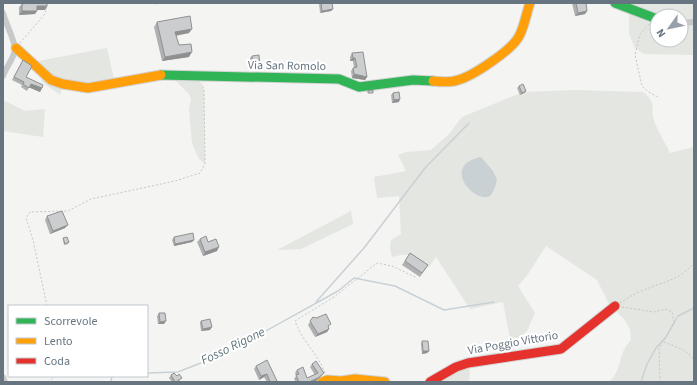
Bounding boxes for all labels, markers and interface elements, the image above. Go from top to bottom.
north arrow [649,8,689,48]
text: N [653,26,669,40]
street label: Via San Romolo [248,57,326,75]
legend [8,305,148,377]
text: Scorrevole [44,313,97,330]
water label: Fosso Rigone [198,323,268,369]
street label: Via Poggio Vittorio [466,327,560,359]
text: Lento [44,333,73,350]
text: Coda [44,353,70,370]

